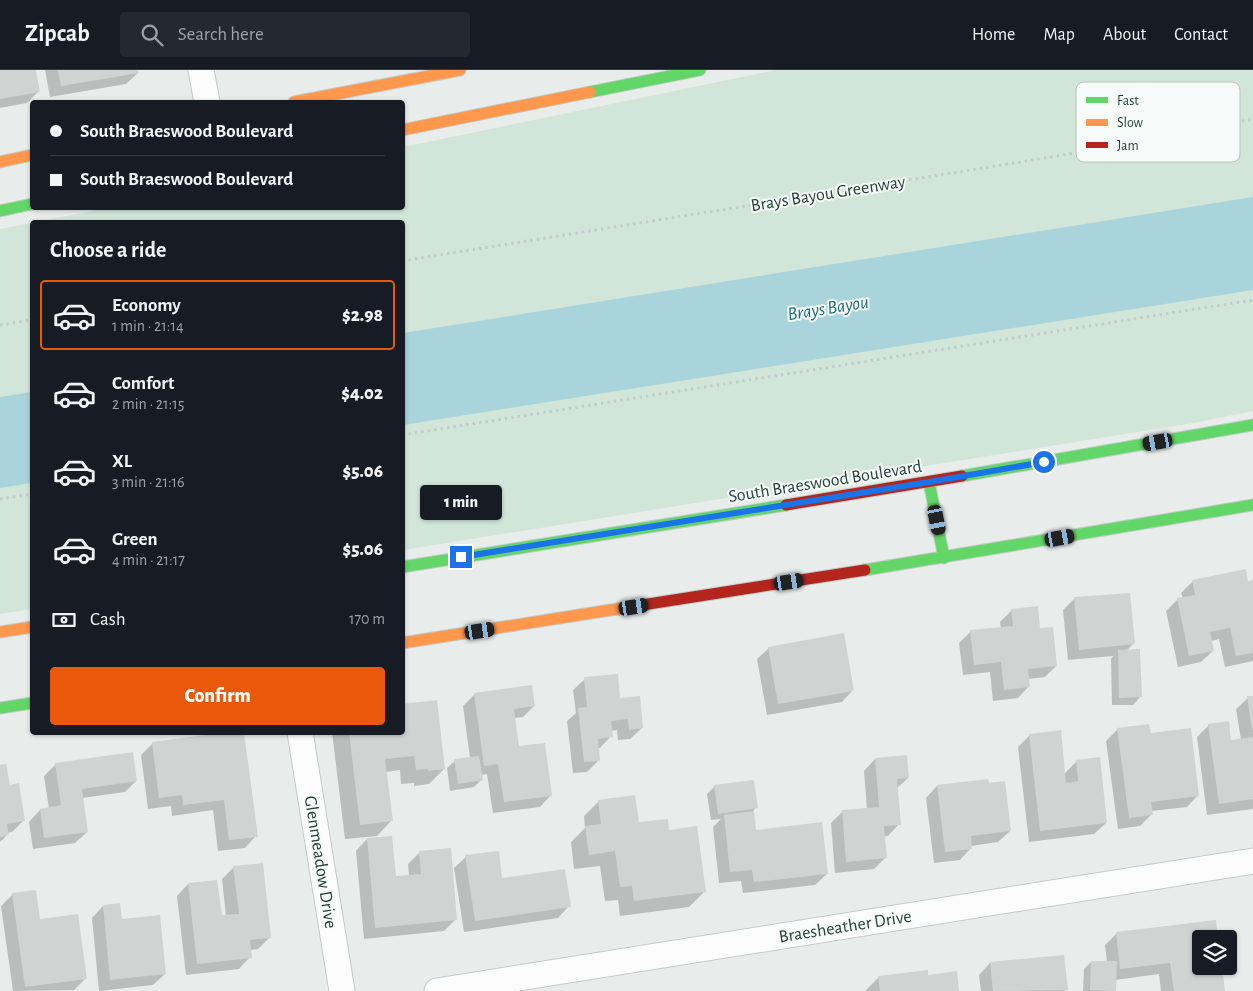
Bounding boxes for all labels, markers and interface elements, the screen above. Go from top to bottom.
search box [120,12,470,57]
icon: search [138,21,166,49]
text: Zipcab [25,22,90,46]
text: Search here [178,25,264,44]
text: Home [972,26,1015,44]
text: Map [1043,26,1075,44]
text: About [1103,26,1146,44]
text: Contact [1174,26,1228,44]
legend [1076,82,1240,162]
text: Fast [1117,94,1139,108]
text: Slow [1117,116,1144,130]
text: South Braeswood Boulevard [80,122,293,141]
text: Jam [1117,139,1139,153]
text: South Braeswood Boulevard [80,170,293,189]
street label: Brays Bayou Greenway [750,173,907,215]
text: Choose a ride [50,239,166,261]
icon: car [52,293,97,338]
water label: Brays Bayou [786,293,870,324]
text: Economy [112,296,181,315]
text: $2.98 [342,306,383,325]
text: 1 min · 21:14 [112,318,184,334]
icon: car [52,371,97,416]
text: Comfort [112,374,174,393]
text: $4.02 [341,384,383,403]
text: 2 min · 21:15 [112,396,184,412]
car [1141,432,1174,452]
icon: car [52,449,97,494]
route start [1033,451,1055,473]
text: XL [112,452,132,471]
street label: South Braeswood Boulevard [727,458,923,506]
text: $5.06 [343,462,383,481]
text: 3 min · 21:16 [112,474,185,490]
callout: 1 min [420,484,502,520]
text: 1 min [444,494,478,510]
car [926,504,947,536]
icon: car [52,527,97,572]
car [1043,528,1076,548]
text: Green [112,530,158,549]
text: $5.06 [343,540,383,559]
route end [450,546,472,568]
text: 4 min · 21:17 [112,552,185,568]
car [773,572,804,592]
car [618,597,649,617]
icon: cash [50,606,78,634]
text: Cash [90,610,126,629]
text: 170 m [349,611,385,627]
car [464,621,495,641]
button: Confirm [50,667,385,725]
street label: Glenmeadow Drive [301,795,339,930]
street label: Braesheather Drive [778,908,913,946]
map controls [1192,930,1237,975]
button: layers [1192,930,1237,975]

